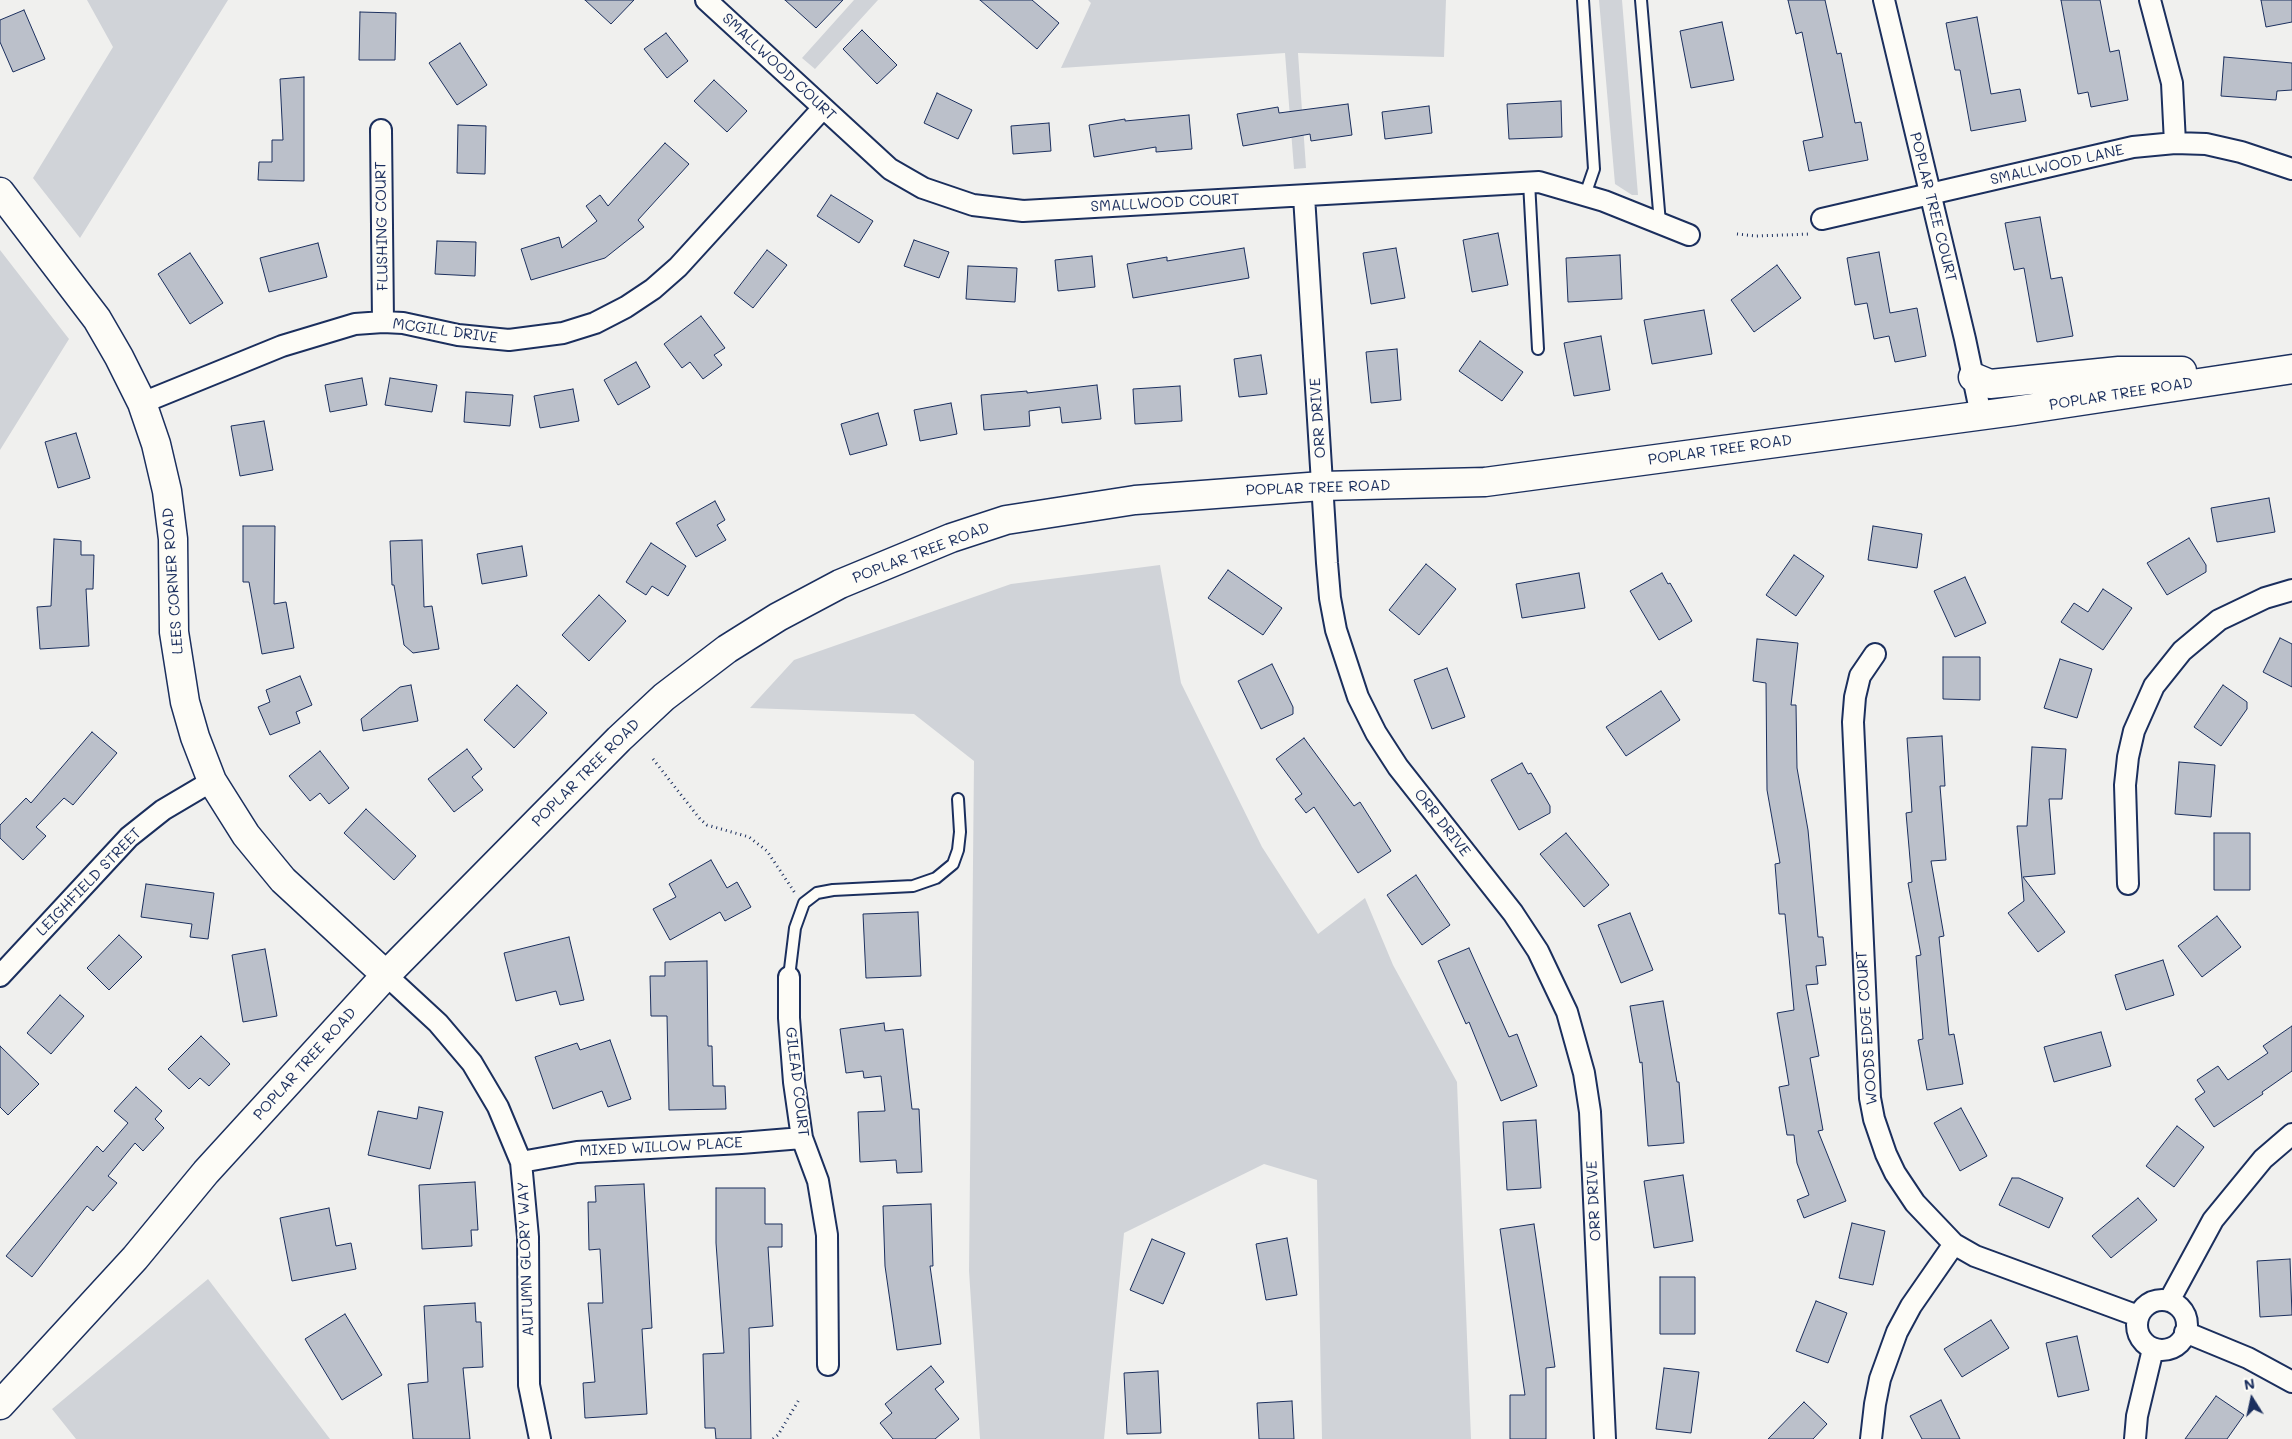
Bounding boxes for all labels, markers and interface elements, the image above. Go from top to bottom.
street label: SMALLWOOD COURT [718,10,840,124]
street label: POPLAR TREE COURT [1906,130,1960,284]
street label: SMALLWOOD LANE [1988,141,2126,189]
street label: FLUSHING COURT [372,161,392,291]
street label: SMALLWOOD COURT [1090,190,1240,216]
street label: MCGILL DRIVE [391,315,499,347]
street label: POPLAR TREE ROAD [2048,374,2194,414]
street label: ORR DRIVE [1306,377,1330,459]
street label: POPLAR TREE ROAD [1647,431,1793,469]
street label: POPLAR TREE ROAD [1245,476,1391,500]
street label: LEES CORNER ROAD [159,507,187,655]
street label: POPLAR TREE ROAD [850,519,992,587]
street label: POPLAR TREE ROAD [528,715,644,831]
street label: ORR DRIVE [1410,786,1474,860]
street label: LEIGHFIELD STREET [33,824,145,940]
street label: WOODS EDGE COURT [1853,950,1881,1106]
street label: POPLAR TREE ROAD [250,1004,360,1124]
street label: GILEAD COURT [781,1026,813,1138]
street label: MIXED WILLOW PLACE [579,1134,743,1160]
street label: ORR DRIVE [1583,1160,1605,1242]
street label: AUTUMN GLORY WAY [514,1181,538,1337]
text: N [2242,1373,2256,1394]
north arrow [2227,1374,2277,1424]

